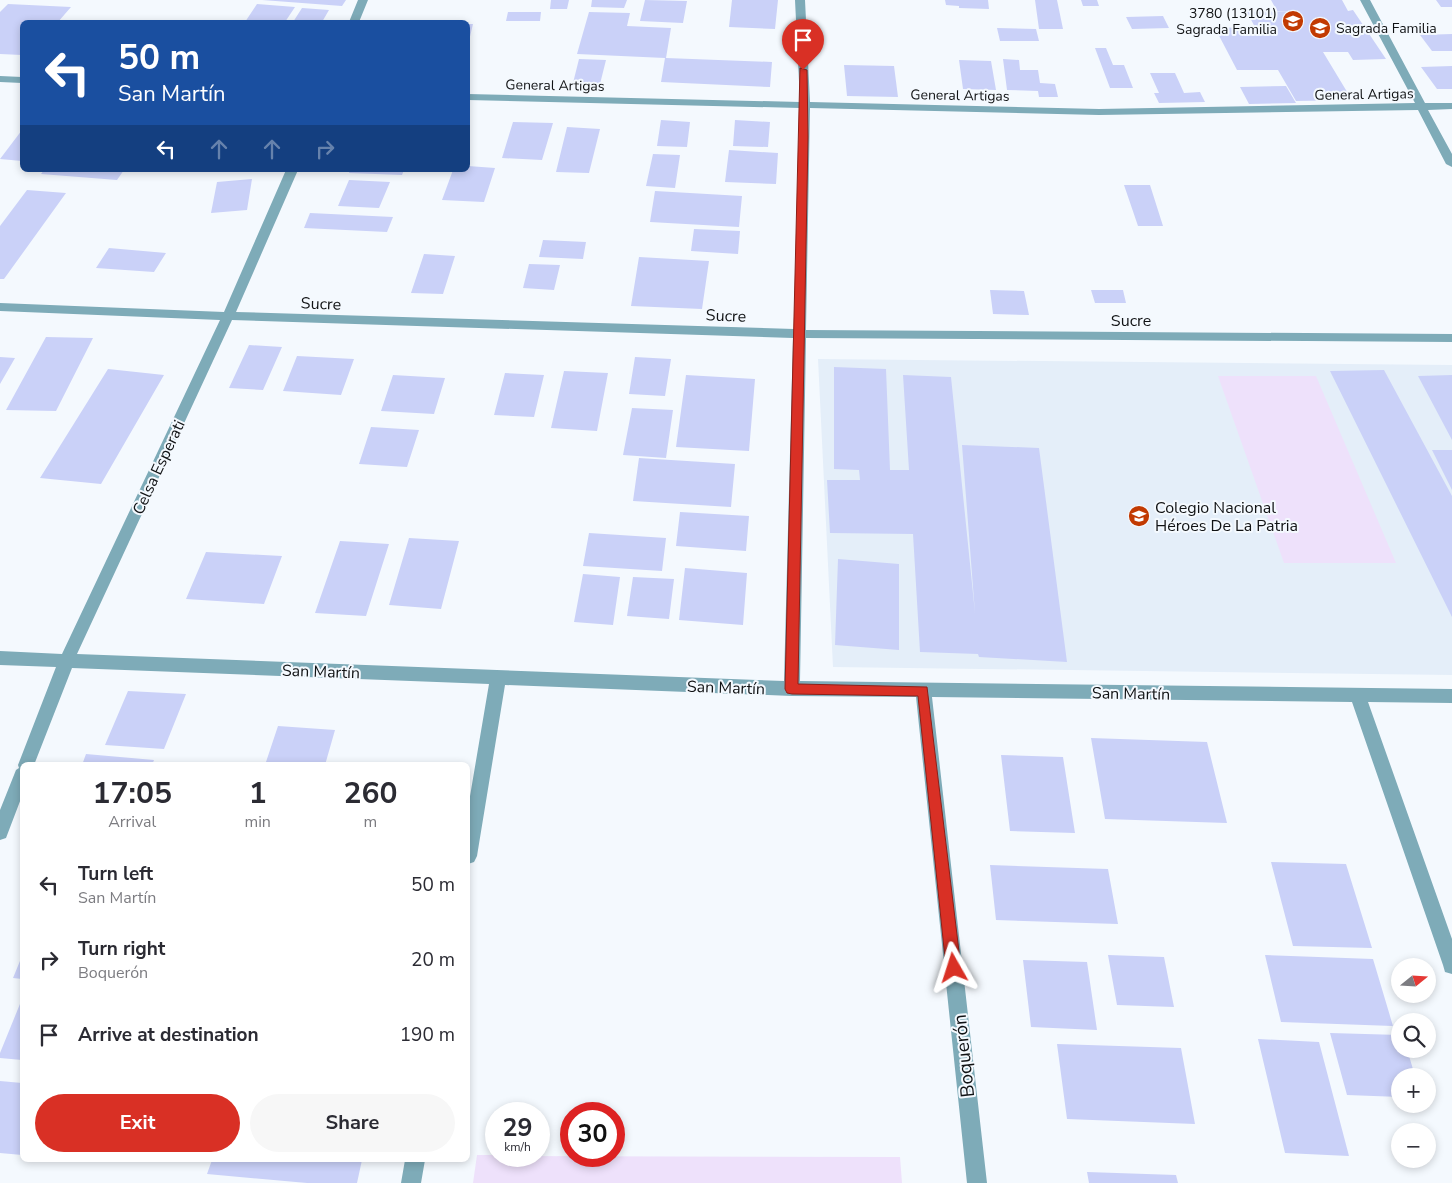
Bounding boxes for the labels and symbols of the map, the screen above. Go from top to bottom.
place label: 3780 (13101) Sagrada Familia [1176,4,1277,39]
school or university icon: 3780 (13101) Sagrada Familia [1281,9,1305,33]
school or university icon: Sagrada Familia [1308,16,1332,40]
pin [782,19,824,70]
place label: Sagrada Familia [1336,19,1437,38]
street label: General Artigas [505,75,605,96]
street label: General Artigas [1314,84,1414,105]
street label: General Artigas [910,85,1010,106]
street label: Sucre [300,292,342,316]
street label: Sucre [705,304,747,328]
street label: Sucre [1111,310,1151,332]
street label: Celsa Esperati [127,417,190,518]
place label: Colegio Nacional Héroes De La Patria [1155,497,1298,537]
school or university icon: Colegio Nacional Héroes De La Patria [1127,504,1151,528]
street label: San Martín [281,660,360,684]
street label: San Martín [686,676,765,700]
street label: San Martín [1092,682,1170,706]
position arrow [927,941,979,993]
north arrow [1391,958,1436,1002]
street label: Boquerón [947,1013,981,1099]
speed limit sign: 30 [560,1102,625,1167]

